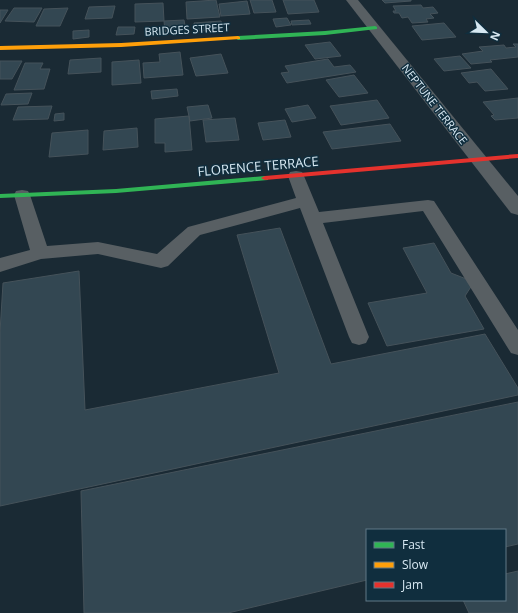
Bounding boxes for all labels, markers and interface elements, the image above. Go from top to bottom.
north arrow [466,12,506,52]
street label: BRIDGES STREET [144,19,230,39]
text: N [487,29,504,43]
street label: NEPTUNE TERRACE [399,61,471,147]
street label: FLORENCE TERRACE [197,152,319,180]
legend [366,529,506,601]
text: Fast [402,536,425,553]
text: Slow [402,556,429,573]
text: Jam [401,576,423,593]

